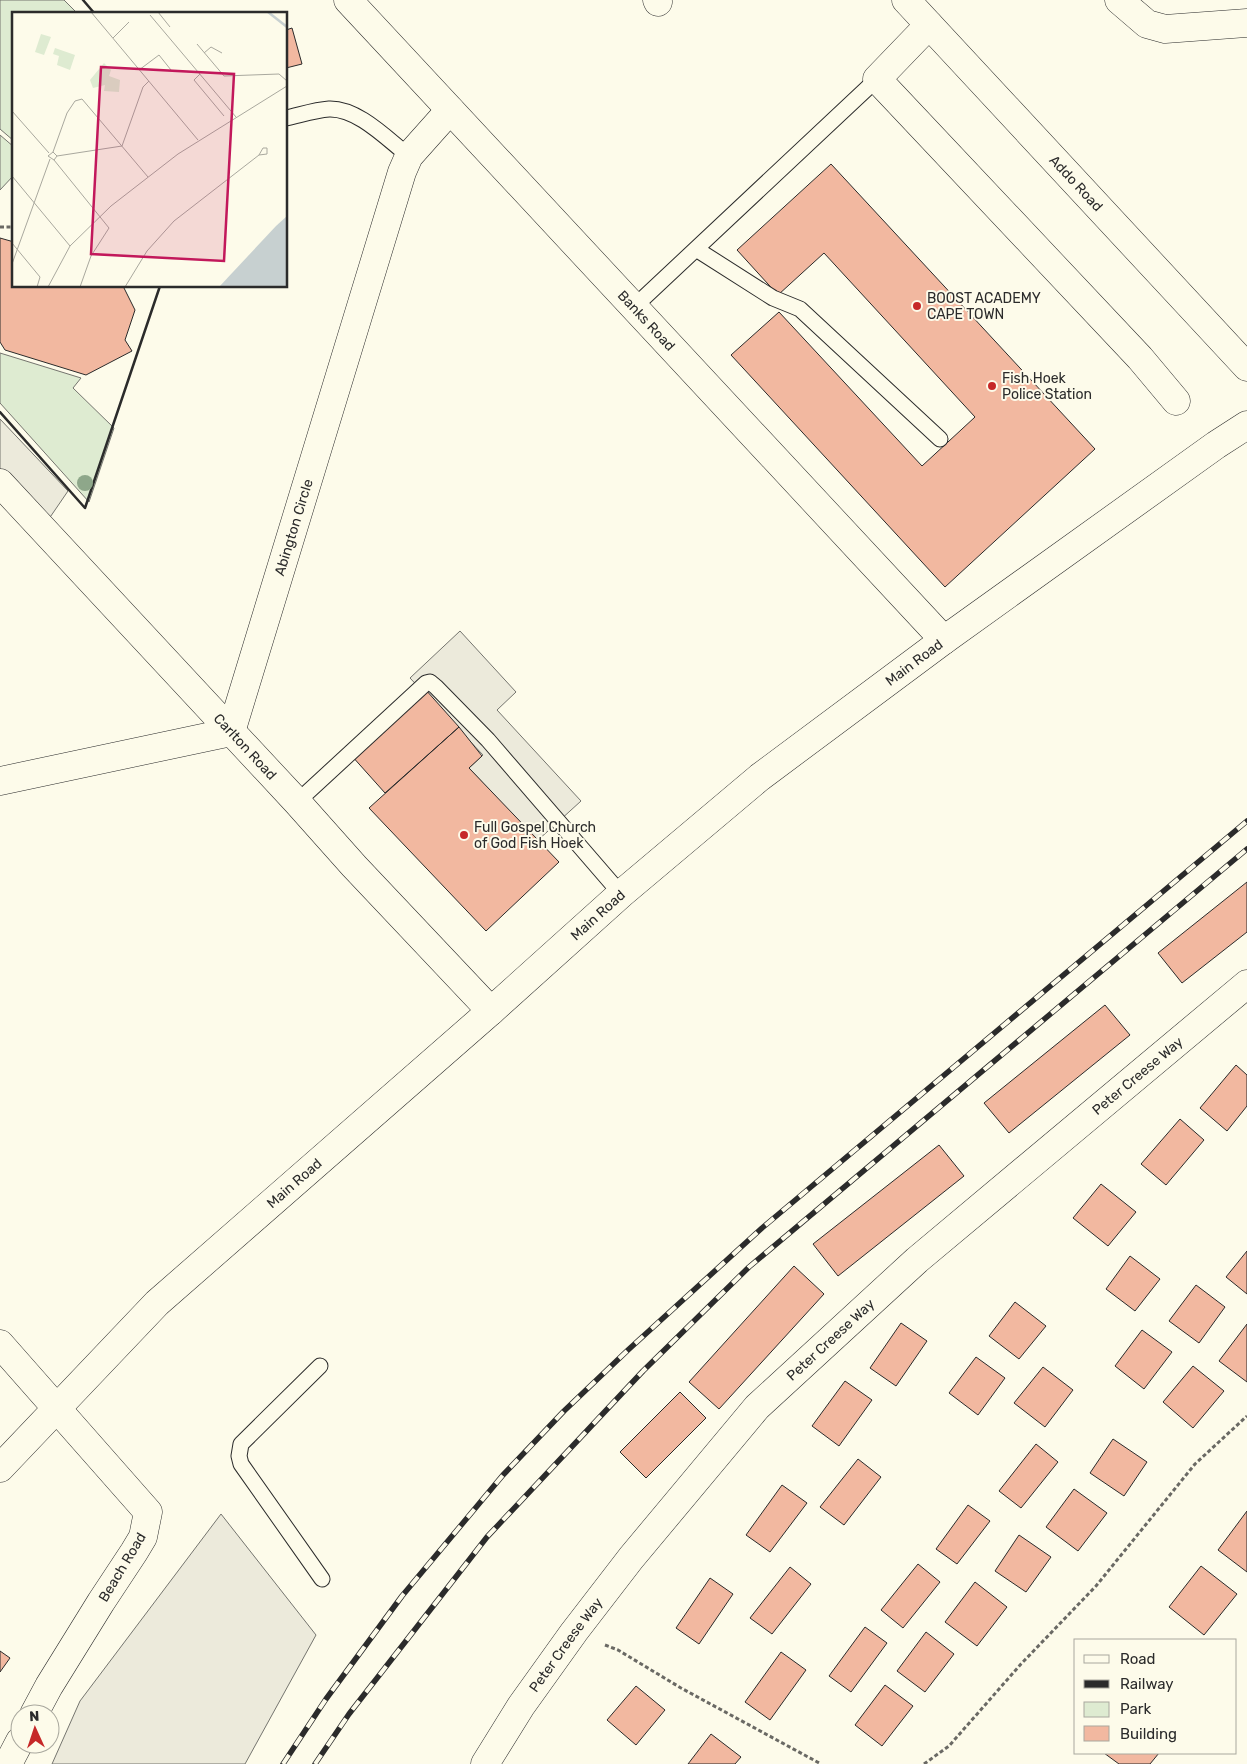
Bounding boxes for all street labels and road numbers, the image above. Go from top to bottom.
street label: Addo Road [1046,152,1106,215]
street label: Banks Road [614,287,678,355]
street label: Abington Circle [271,477,317,578]
street label: Main Road [882,636,946,690]
street label: Carlton Road [210,710,280,784]
street label: Main Road [567,886,629,944]
street label: Peter Creese Way [1089,1033,1187,1119]
street label: Main Road [264,1155,325,1212]
street label: Peter Creese Way [783,1295,878,1384]
street label: Beach Road [95,1530,150,1605]
street label: Peter Creese Way [526,1594,606,1696]

